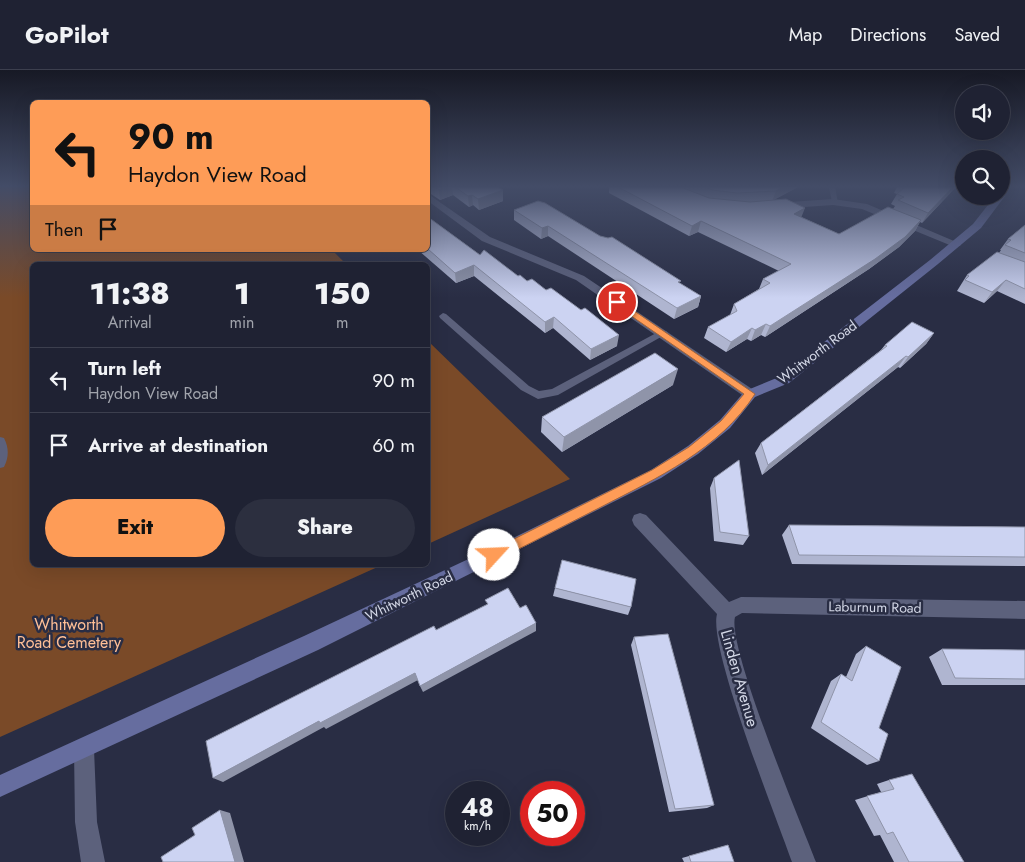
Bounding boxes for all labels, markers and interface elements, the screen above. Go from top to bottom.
text: GoPilot [25,17,109,52]
text: Map [789,22,822,48]
text: Directions [850,22,926,48]
text: Saved [954,22,1000,48]
map controls [955,85,1010,205]
button: sound [955,85,1010,140]
text: 90 m [128,112,214,162]
icon: left [45,120,110,185]
button: search [955,150,1010,205]
text: Haydon View Road [128,158,307,190]
icon: arrive [94,215,122,243]
text: Then [45,216,84,243]
text: 11:38 [90,272,170,315]
text: 1 [234,272,250,315]
text: 150 [314,272,370,315]
pin [596,281,638,323]
icon: arrive [603,288,631,316]
text: Arrival [108,311,152,334]
text: min [229,311,255,334]
text: m [336,311,348,334]
street label: Whitworth Road [773,315,861,389]
text: Turn left [88,355,161,382]
icon: left [45,366,73,394]
text: 90 m [372,367,415,394]
text: Haydon View Road [88,382,218,405]
icon: arrive [45,431,73,459]
text: Arrive at destination [88,432,268,459]
text: 60 m [372,432,415,459]
button: Exit [45,499,225,557]
button: Share [235,499,415,557]
position arrow [467,528,519,580]
street label: Whitworth Road [362,566,456,626]
street label: Laburnum Road [828,596,922,618]
park label: Whitworth Road Cemetery [17,613,122,654]
street label: Linden Avenue [715,627,764,729]
speed limit sign: 50 [520,781,585,846]
text: 48 [461,789,494,825]
text: km/h [464,817,491,835]

